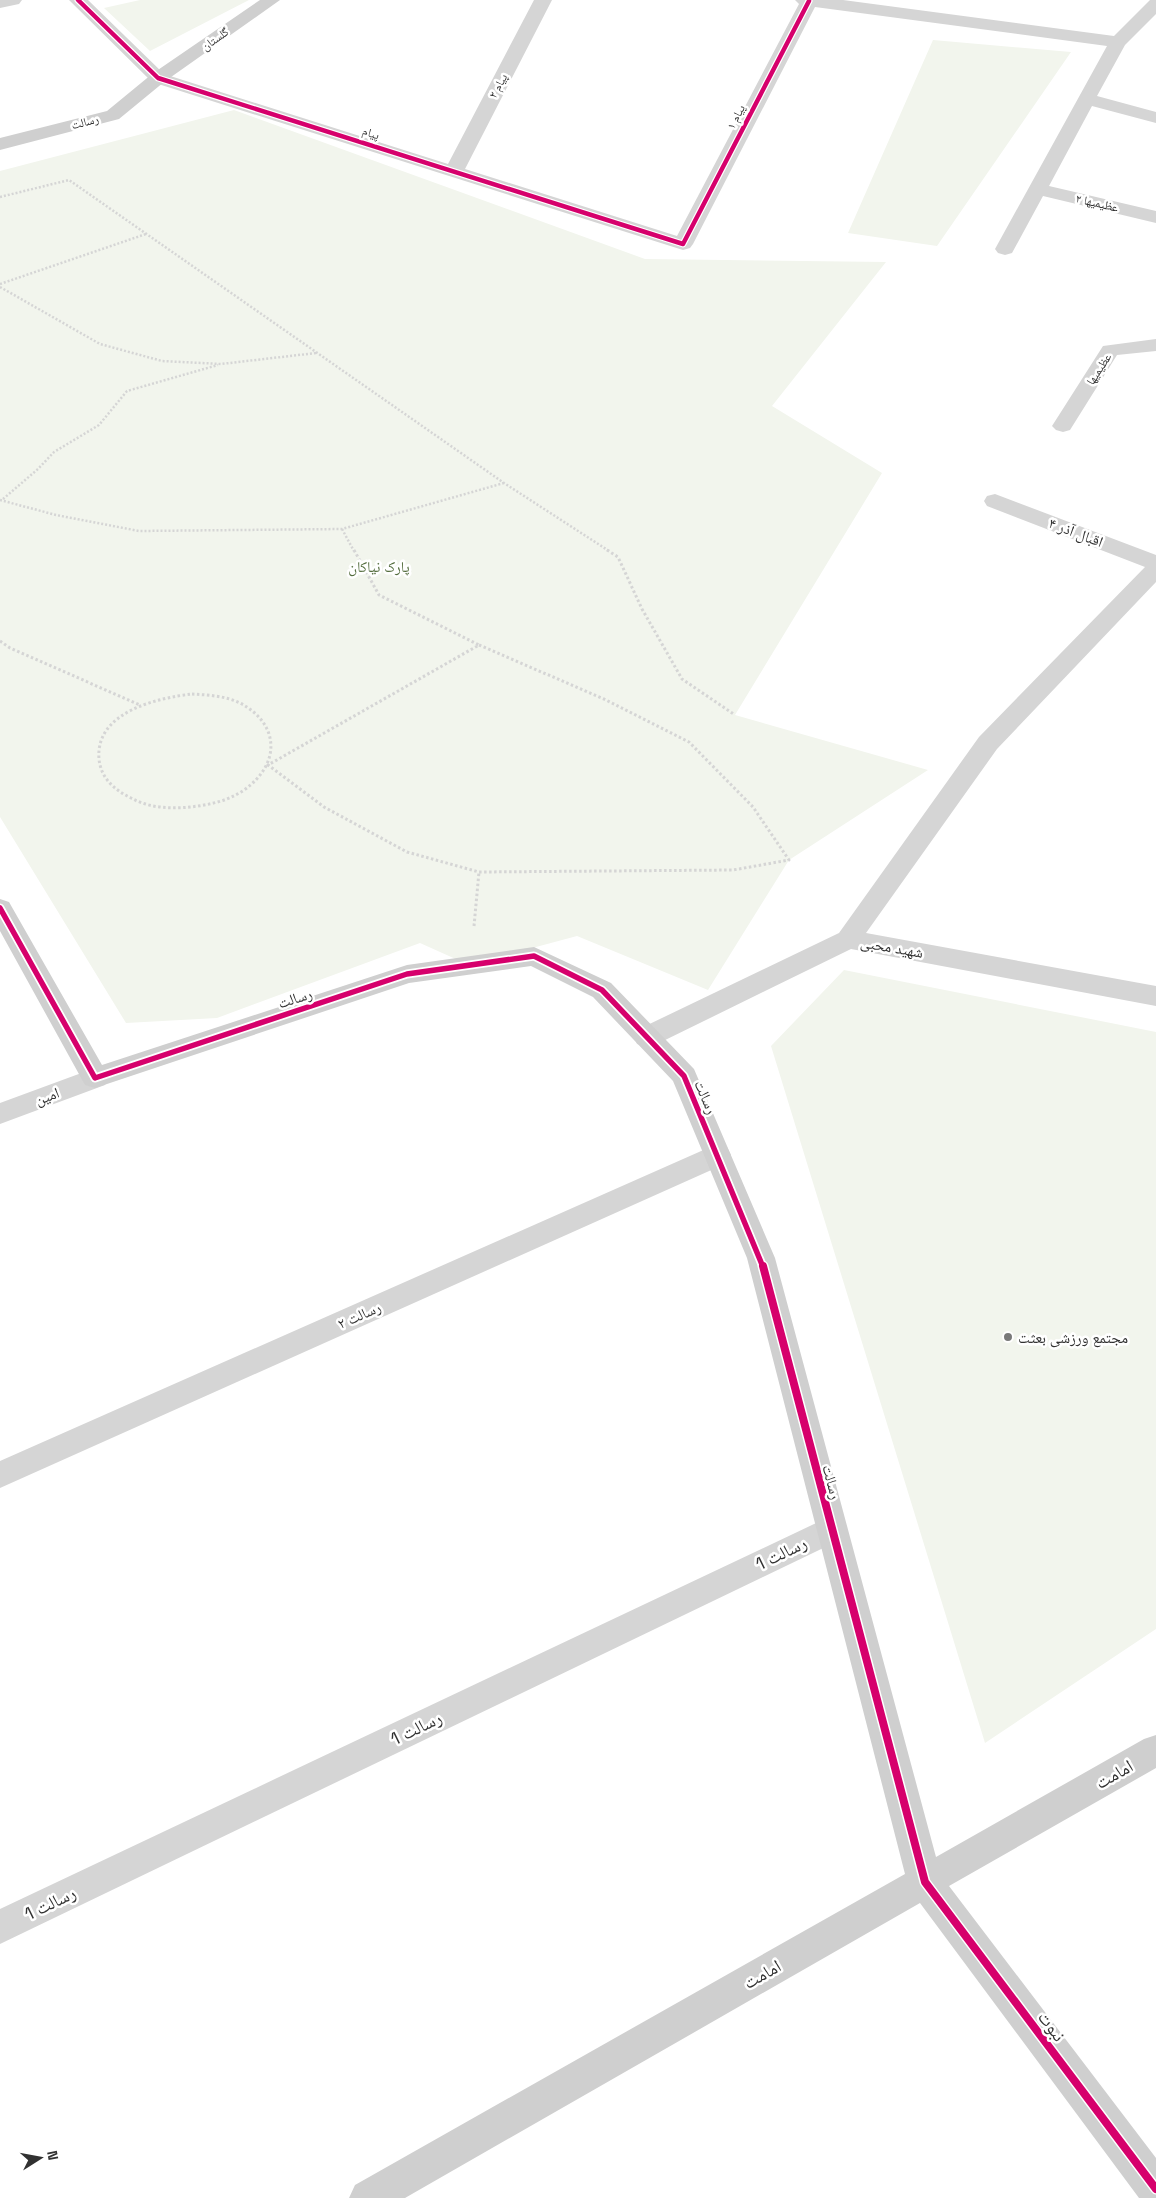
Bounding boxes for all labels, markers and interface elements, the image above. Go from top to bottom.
street label: گلستان [198,24,232,54]
street label: پیام ۲ [485,70,511,101]
street label: پیام ۱ [723,101,749,132]
street label: رسالت [70,111,101,133]
street label: پیام [360,123,382,143]
street label: عظیمیها ۲ [1074,190,1120,216]
street label: عظیمیها [1083,350,1115,388]
street label: اقبال آذر ۴ [1046,513,1106,552]
park label: پارک نیاکان [348,557,410,577]
street label: شهید محبی [859,932,925,963]
street label: رسالت [275,984,315,1012]
street label: رسالت [690,1077,722,1117]
street label: امین [32,1083,62,1110]
street label: رسالت ۲ [334,1297,384,1333]
place label: مجتمع ورزشی بعثت [1018,1328,1128,1348]
marker: مجتمع ورزشی بعثت [1002,1331,1014,1343]
street label: رسالت [818,1463,846,1502]
street label: رسالت 1 [752,1531,810,1575]
street label: رسالت 1 [387,1706,445,1750]
street label: امامت [1091,1754,1137,1794]
street label: رسالت 1 [21,1881,79,1925]
street label: امامت [739,1954,785,1994]
street label: نبوت [1033,2006,1071,2046]
north arrow [15,2133,65,2183]
text: N [43,2149,62,2162]

